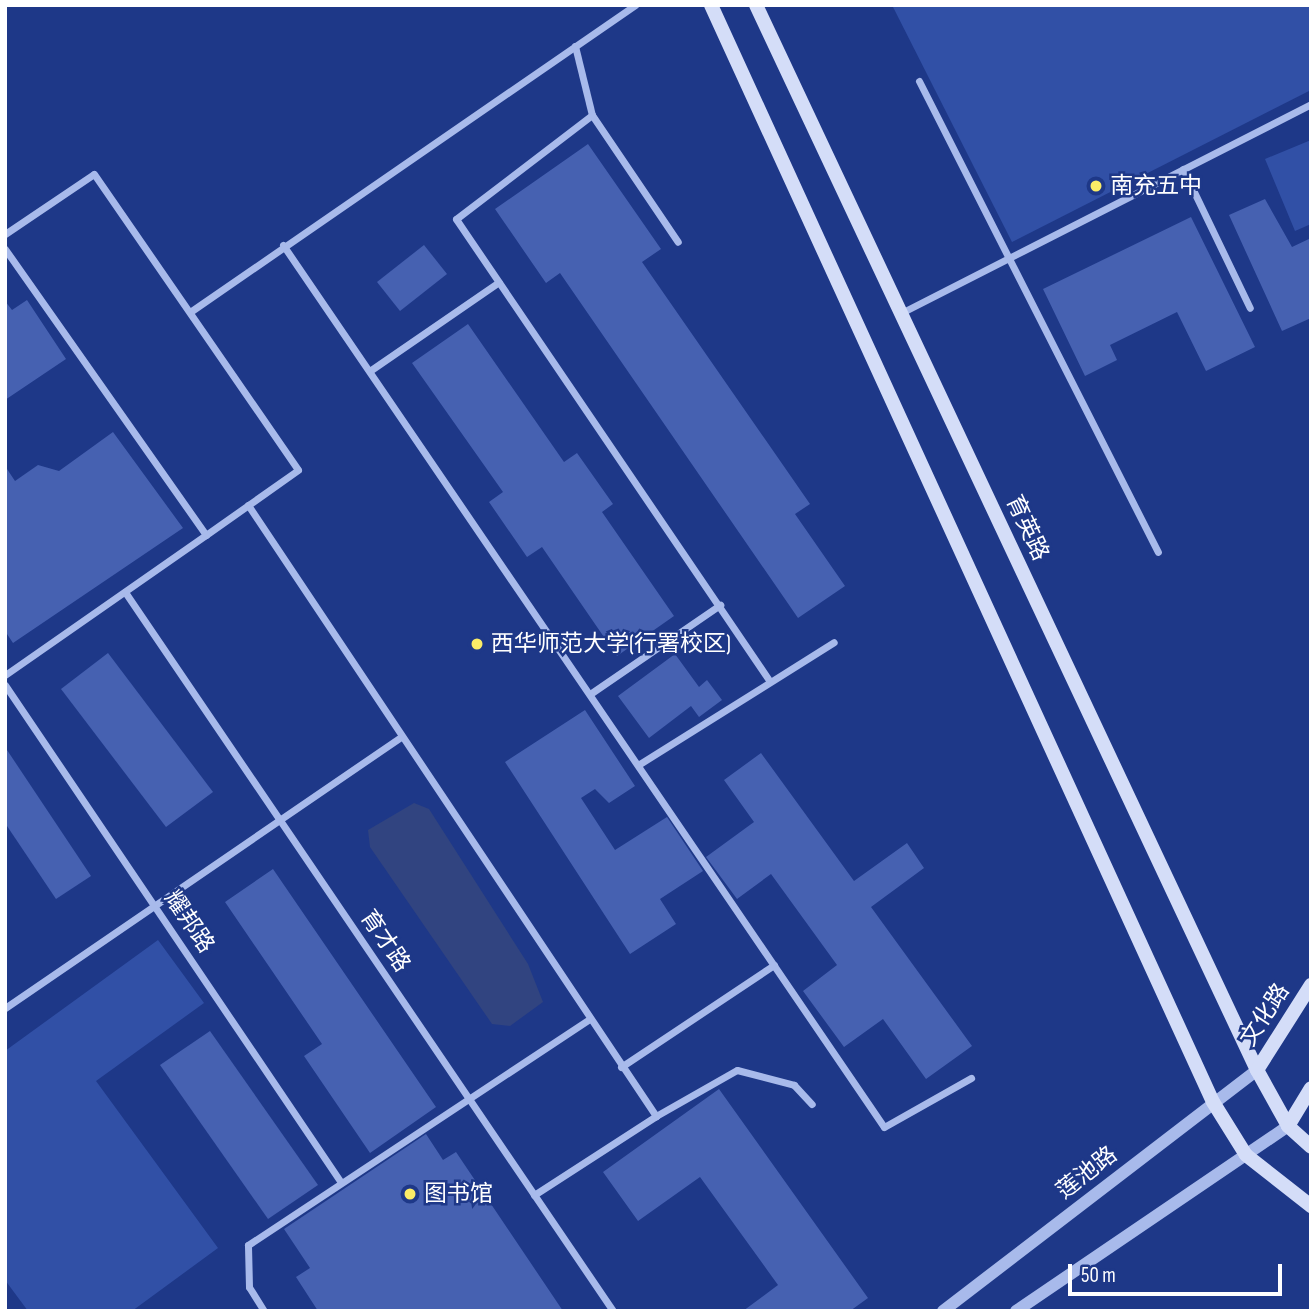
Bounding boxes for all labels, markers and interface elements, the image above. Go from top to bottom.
place label: 南充五中 [1110,172,1202,200]
marker: 南充五中 [1088,178,1104,194]
street label: 育英路 [1000,491,1054,565]
place label: 西华师范大学(行署校区) [491,630,731,658]
marker: 西华师范大学(行署校区) [469,636,485,652]
street label: 耀邦路 [158,886,220,958]
street label: 育才路 [354,905,416,977]
street label: 文化路 [1235,979,1295,1051]
street label: 莲池路 [1051,1141,1123,1205]
place label: 图书馆 [424,1180,493,1208]
marker: 图书馆 [402,1186,418,1202]
scale bar [1071,1250,1284,1294]
text: 50 m [1081,1263,1116,1288]

